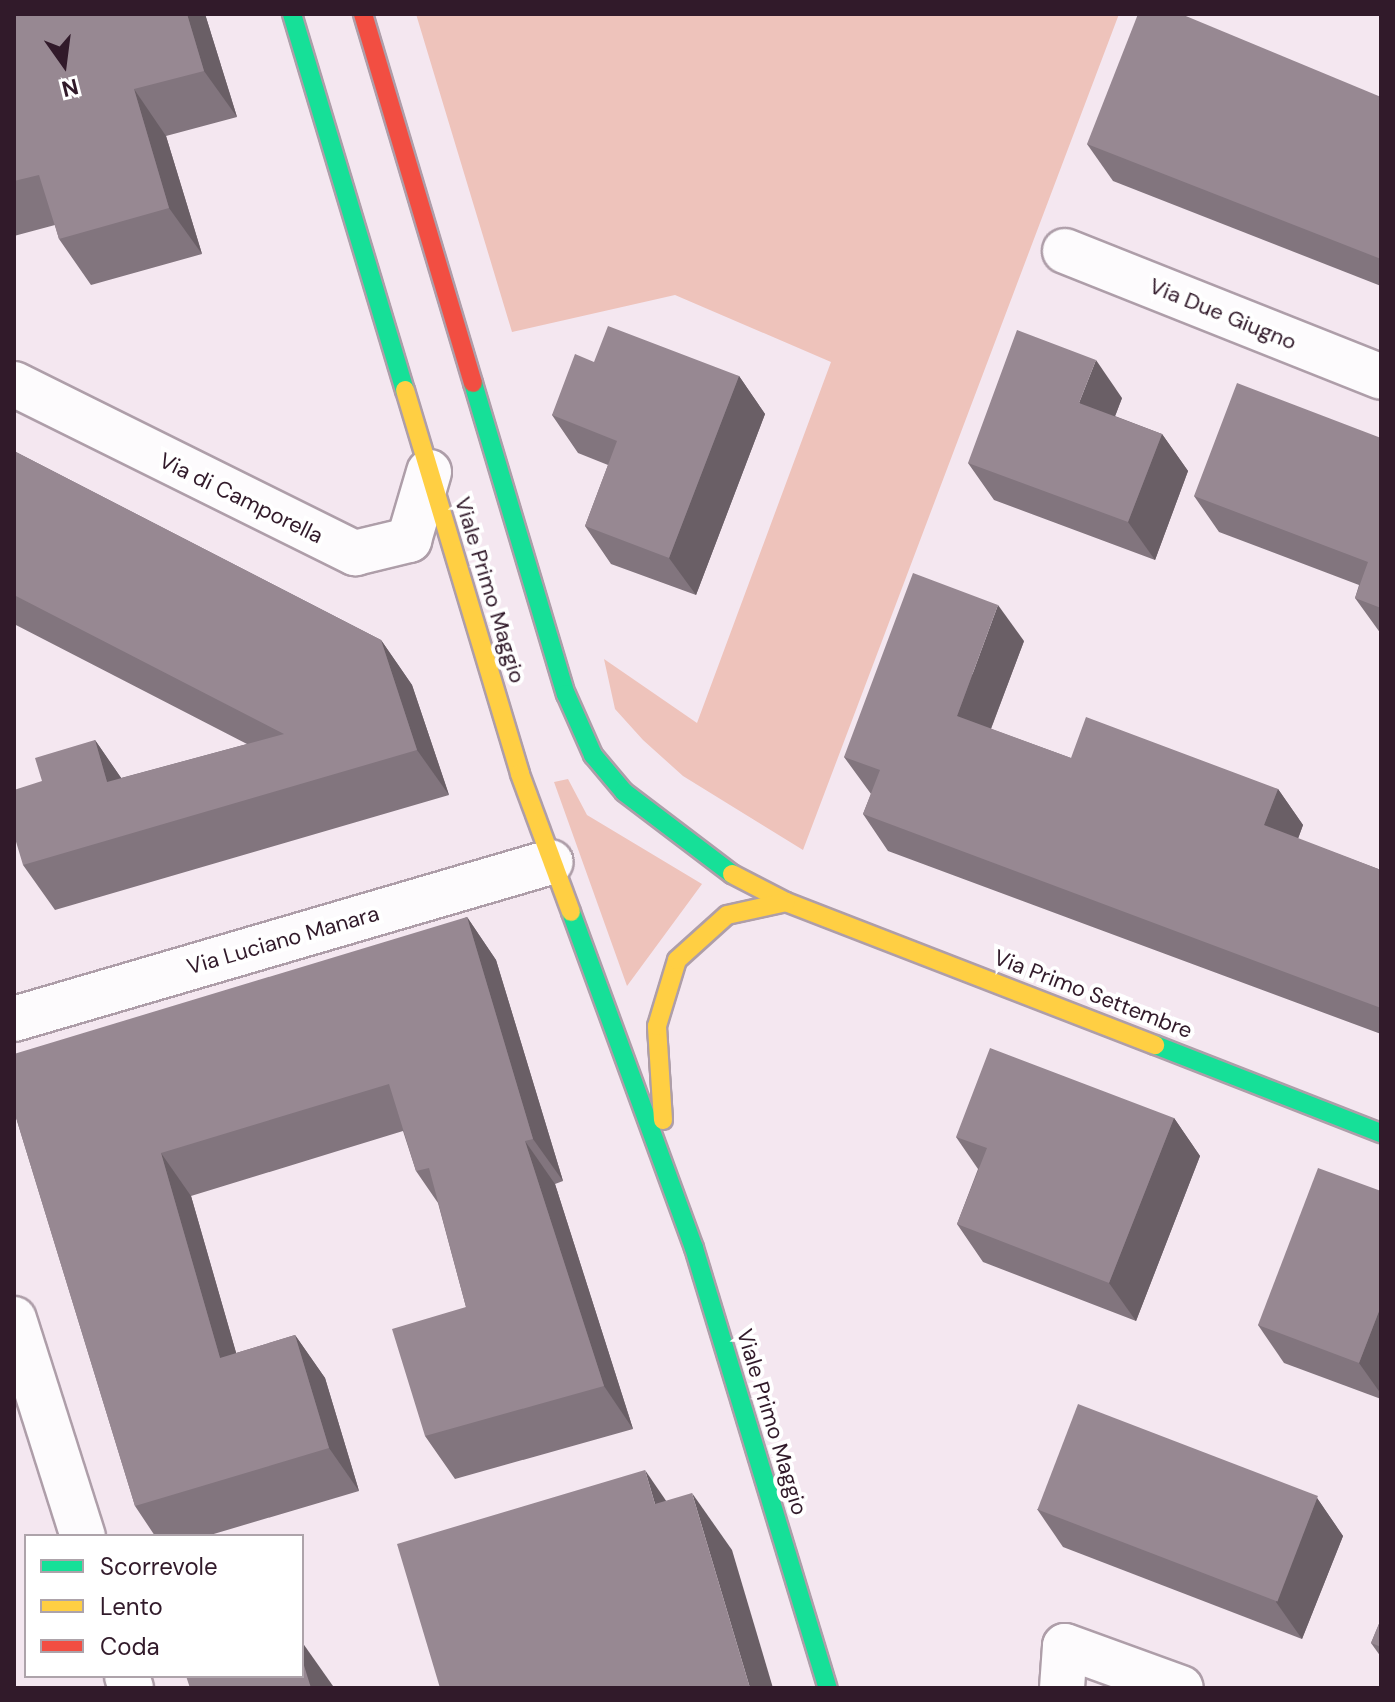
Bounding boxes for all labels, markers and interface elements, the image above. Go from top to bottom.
north arrow [24,24,104,104]
text: N [59,72,81,104]
street label: Via Due Giugno [1146,272,1300,356]
street label: Via di Camporella [155,447,327,549]
street label: Viale Primo Maggio [449,494,531,686]
street label: Via Luciano Manara [184,900,382,980]
street label: Via Primo Settembre [990,944,1196,1044]
street label: Viale Primo Maggio [731,1326,813,1518]
legend [24,1534,304,1678]
text: Scorrevole [100,1551,218,1582]
text: Lento [100,1591,163,1622]
text: Coda [100,1631,160,1662]

